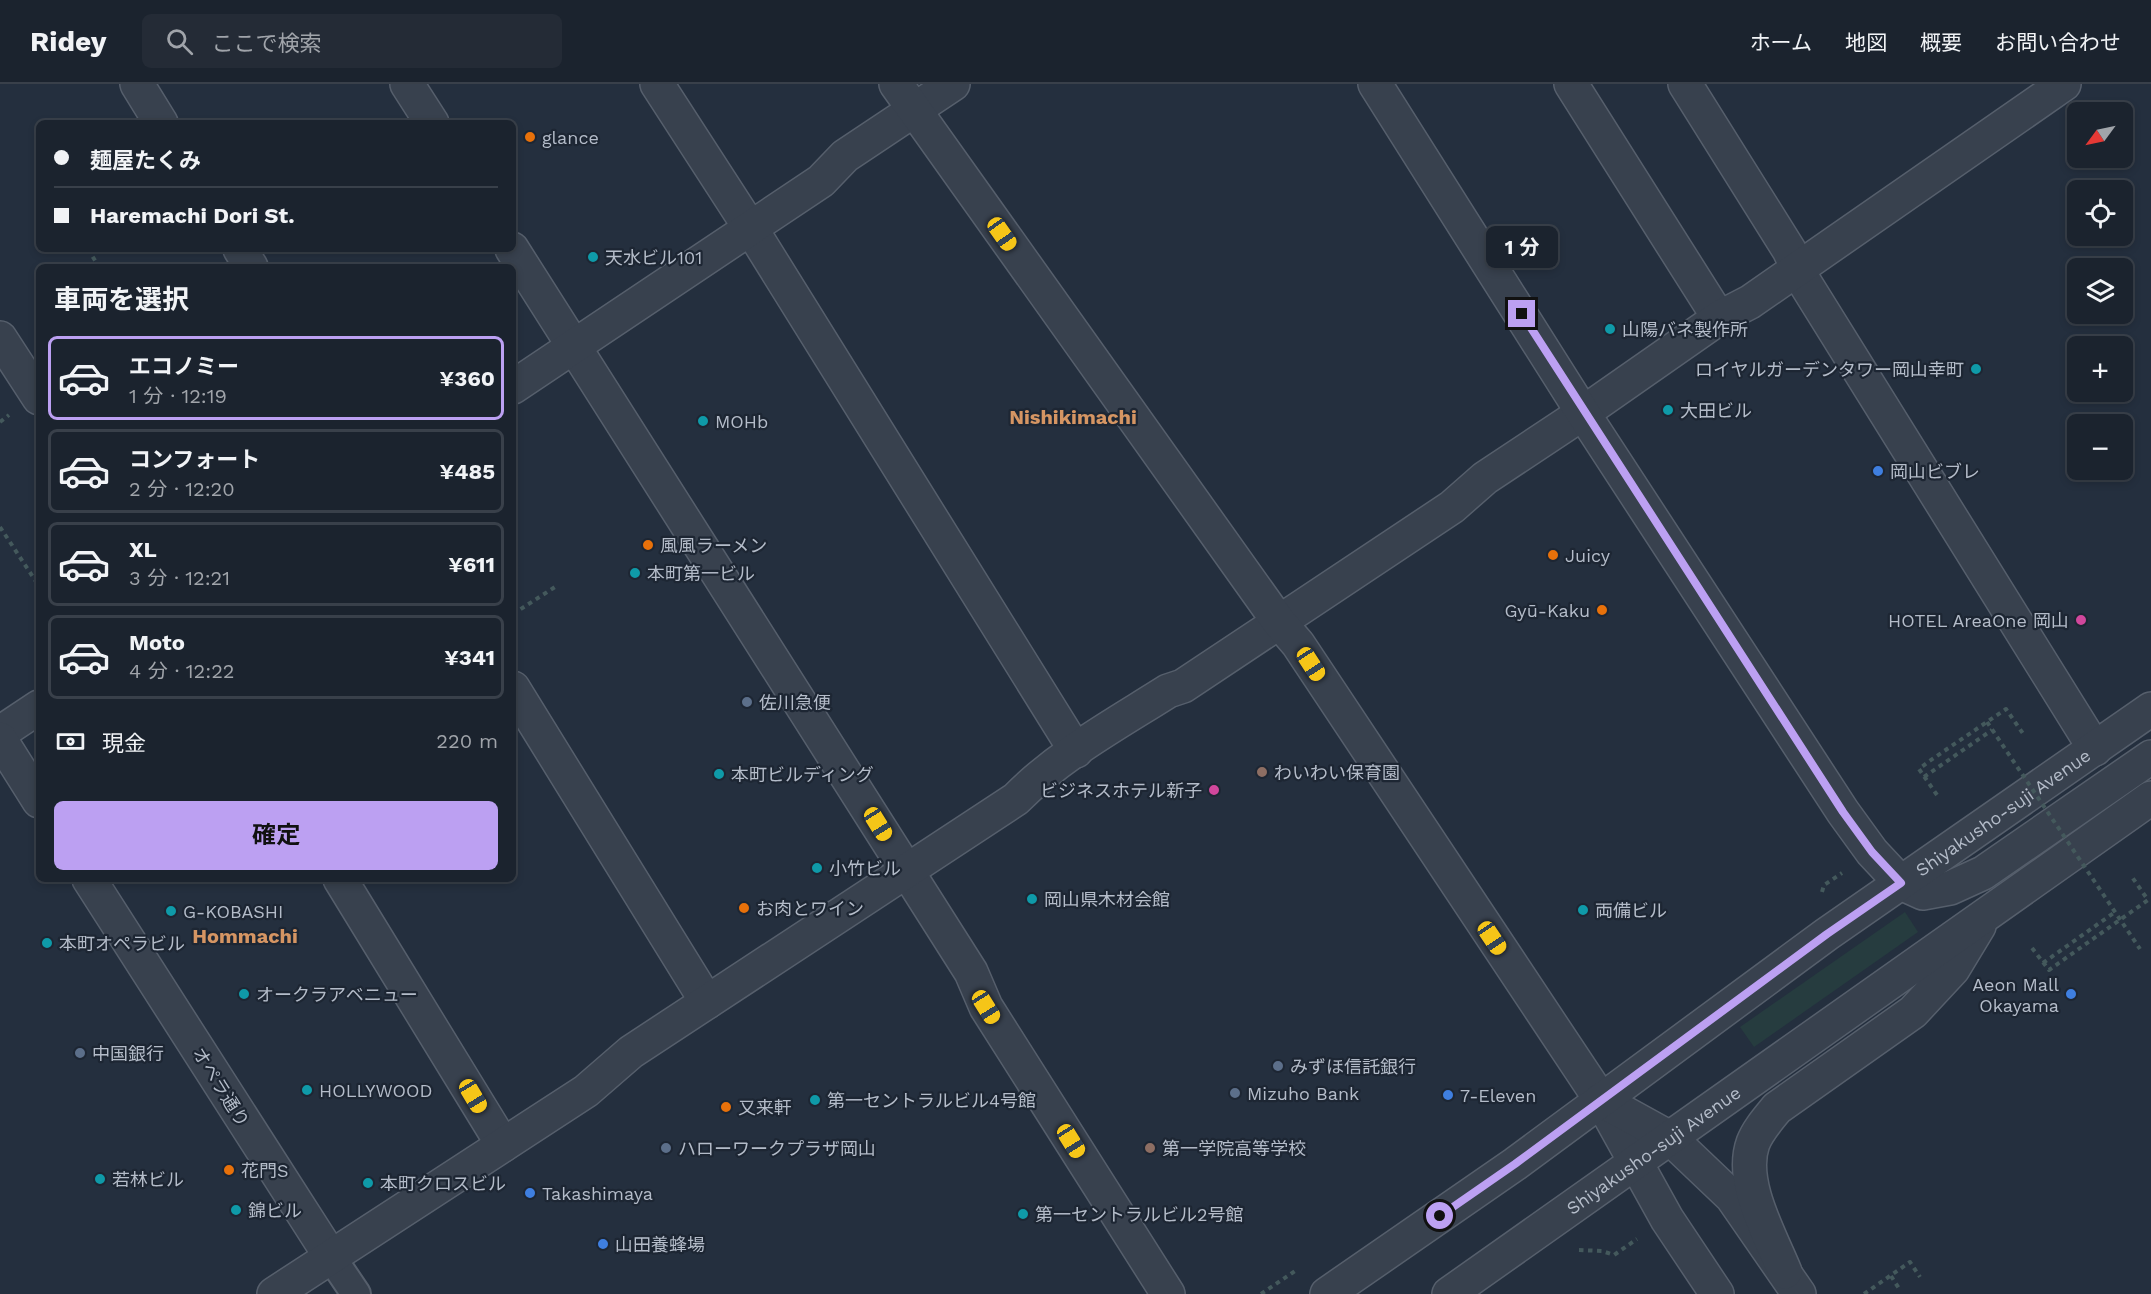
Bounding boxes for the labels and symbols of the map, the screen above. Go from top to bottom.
north arrow [2067,102,2133,168]
place label: glance [542,127,599,148]
marker: glance [523,130,537,144]
car [984,214,1020,254]
callout: 1 分 [1486,227,1558,269]
place label: 天水ビル101 [605,247,702,268]
marker: 天水ビル101 [586,250,600,264]
route end [1508,300,1535,327]
place label: 山陽バネ製作所 [1622,319,1748,340]
marker: 山陽バネ製作所 [1603,322,1617,336]
place label: ロイヤルガーデンタワー岡山幸町 [1695,359,1964,380]
marker: ロイヤルガーデンタワー岡山幸町 [1969,362,1983,376]
place label: 大田ビル [1680,400,1752,421]
marker: 大田ビル [1661,403,1675,417]
district label: Nishikimachi [1009,405,1137,429]
place label: MOHb [715,411,768,432]
marker: MOHb [696,414,710,428]
place label: 岡山ビブレ [1890,461,1980,482]
marker: 岡山ビブレ [1871,464,1885,478]
place label: 風風ラーメン [660,535,767,556]
marker: 風風ラーメン [641,538,655,552]
place label: Juicy [1565,545,1611,566]
marker: Juicy [1546,548,1560,562]
place label: 本町第一ビル [647,563,755,584]
marker: 本町第一ビル [628,566,642,580]
place label: Gyū-Kaku [1504,600,1590,621]
marker: Gyū-Kaku [1595,603,1609,617]
place label: HOTEL AreaOne 岡山 [1888,610,2069,631]
marker: HOTEL AreaOne 岡山 [2074,613,2088,627]
car [1294,644,1328,684]
place label: 佐川急便 [759,692,831,713]
marker: 佐川急便 [740,695,754,709]
street label: Shiyakusho-suji Avenue [1911,744,2094,880]
place label: わいわい保育園 [1274,762,1400,783]
place label: 本町ビルディング [731,764,874,785]
marker: わいわい保育園 [1255,765,1269,779]
marker: 本町ビルディング [712,767,726,781]
place label: ビジネスホテル新子 [1040,780,1202,801]
marker: ビジネスホテル新子 [1207,783,1221,797]
car [861,804,895,844]
place label: 小竹ビル [829,858,901,879]
marker: 小竹ビル [810,861,824,875]
place label: 岡山県木材会館 [1044,889,1170,910]
marker: 岡山県木材会館 [1025,892,1039,906]
place label: お肉とワイン [756,898,864,919]
place label: 両備ビル [1595,900,1667,921]
place label: G-KOBASHI [183,901,283,922]
marker: お肉とワイン [737,901,751,915]
marker: 両備ビル [1576,903,1590,917]
marker: G-KOBASHI [164,904,178,918]
car [1474,918,1510,958]
district label: Hommachi [192,924,298,948]
place label: 本町オペラビル [59,933,185,954]
marker: 本町オペラビル [40,936,54,950]
place label: Aeon Mall Okayama [1972,974,2059,1016]
place label: オークラアベニュー [256,984,418,1005]
marker: オークラアベニュー [237,987,251,1001]
car [969,987,1003,1027]
marker: Aeon Mall Okayama [2064,987,2078,1001]
place label: 中国銀行 [92,1043,164,1064]
street label: オペラ通り [188,1043,254,1131]
marker: 中国銀行 [73,1046,87,1060]
place label: みずほ信託銀行 [1290,1056,1416,1077]
marker: みずほ信託銀行 [1271,1059,1285,1073]
car [456,1076,490,1116]
place label: HOLLYWOOD [319,1080,433,1101]
street label: Shiyakusho-suji Avenue [1562,1081,1744,1218]
marker: HOLLYWOOD [300,1083,314,1097]
place label: Mizuho Bank [1247,1083,1359,1104]
place label: 7-Eleven [1460,1085,1536,1106]
marker: Mizuho Bank [1228,1086,1242,1100]
marker: 7-Eleven [1441,1088,1455,1102]
place label: 第一セントラルビル4号館 [827,1090,1036,1111]
marker: 第一セントラルビル4号館 [808,1093,822,1107]
place label: 又来軒 [738,1097,792,1118]
marker: 又来軒 [719,1100,733,1114]
car [1054,1121,1088,1161]
place label: ハローワークプラザ岡山 [678,1138,876,1159]
place label: 第一学院高等学校 [1162,1138,1306,1159]
marker: ハローワークプラザ岡山 [659,1141,673,1155]
marker: 第一学院高等学校 [1143,1141,1157,1155]
place label: 花門S [241,1160,289,1181]
marker: 花門S [222,1163,236,1177]
place label: 若林ビル [112,1169,184,1190]
marker: 若林ビル [93,1172,107,1186]
place label: 本町クロスビル [380,1173,506,1194]
marker: 本町クロスビル [361,1176,375,1190]
place label: Takashimaya [542,1183,653,1204]
marker: Takashimaya [523,1186,537,1200]
place label: 錦ビル [248,1200,302,1221]
route start [1426,1202,1453,1229]
marker: 錦ビル [229,1203,243,1217]
place label: 第一セントラルビル2号館 [1035,1204,1244,1225]
marker: 第一セントラルビル2号館 [1016,1207,1030,1221]
place label: 山田養蜂場 [615,1234,705,1255]
marker: 山田養蜂場 [596,1237,610,1251]

